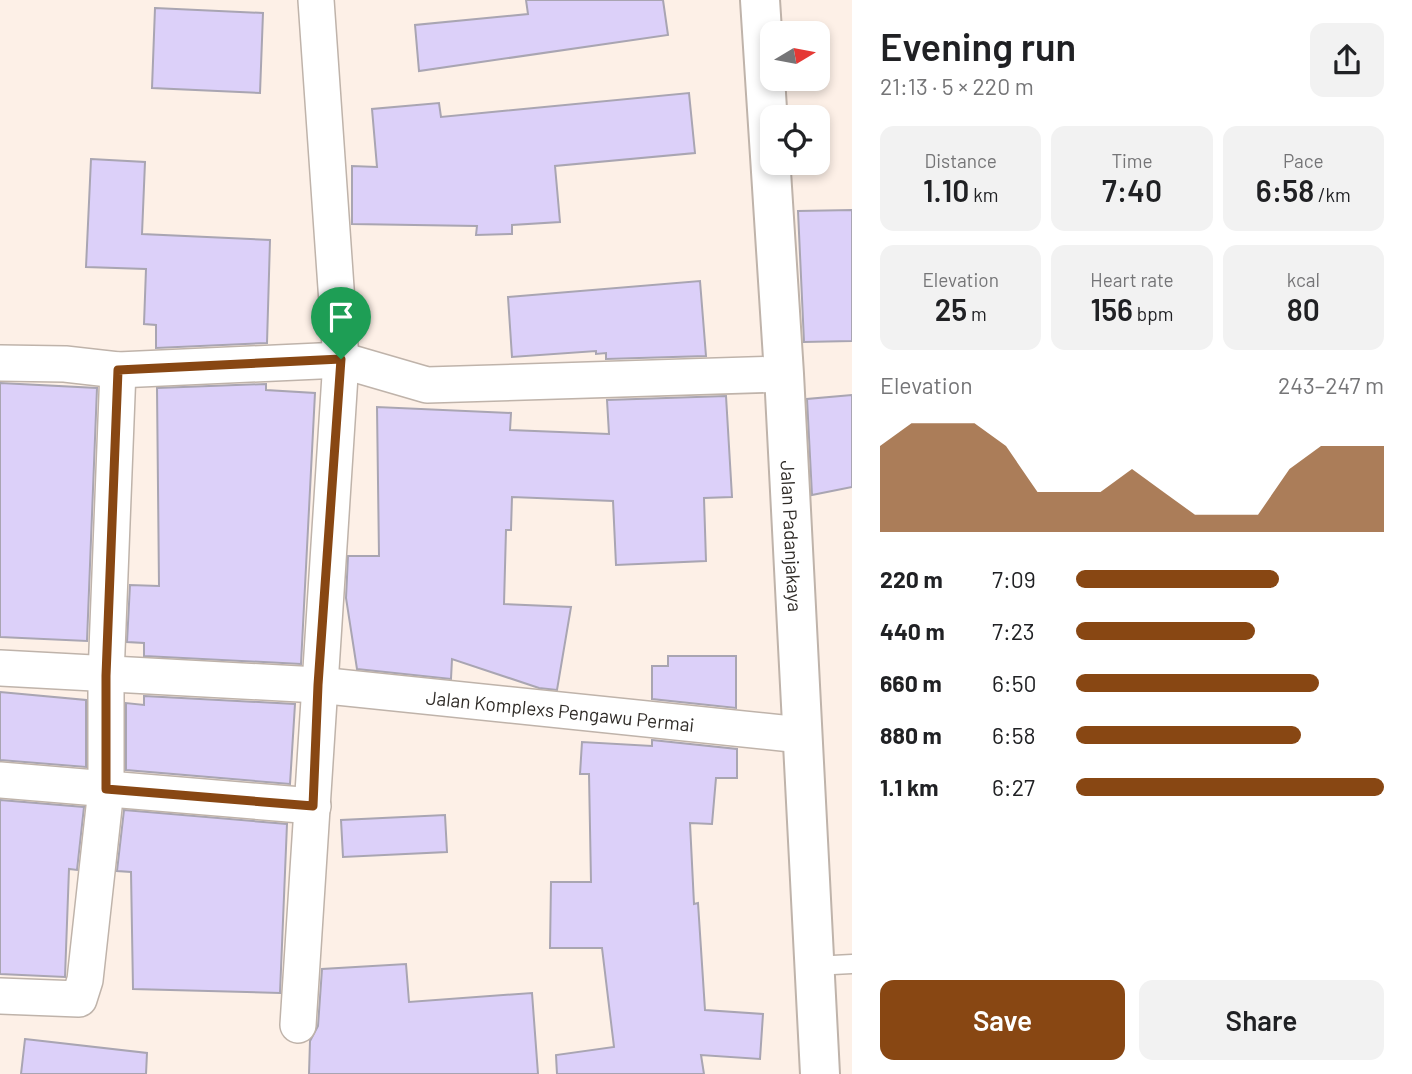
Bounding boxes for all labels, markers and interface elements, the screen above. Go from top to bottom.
north arrow [760,21,830,91]
map controls [760,21,830,175]
text: Evening run [880,23,1076,69]
button: share [1310,23,1384,97]
text: 21:13 · 5 × 220 m [880,72,1034,100]
button: locate [760,105,830,175]
text: Distance [924,149,997,172]
text: Time [1111,149,1153,172]
text: Pace [1283,149,1324,172]
text: 1.10 [923,172,969,208]
text: 7:40 [1102,172,1162,208]
text: 6:58 [1256,172,1314,208]
text: km [969,183,998,206]
text: /km [1314,183,1351,206]
text: Elevation [922,268,999,291]
text: Heart rate [1090,268,1174,291]
text: kcal [1287,268,1320,291]
pin [311,287,371,359]
text: 25 [935,291,967,327]
text: 156 [1091,291,1133,327]
text: 80 [1287,291,1320,327]
icon: arrive [322,298,360,336]
text: m [967,302,987,325]
text: bpm [1133,302,1173,325]
text: Elevation [880,371,973,399]
text: 243–247 m [1278,371,1384,399]
street label: Jalan Padanjakaya [777,460,808,612]
text: 220 m [880,565,943,593]
text: 7:09 [992,565,1036,593]
text: 440 m [880,617,945,645]
text: 7:23 [992,617,1035,645]
text: 660 m [880,669,942,697]
text: 6:50 [992,669,1036,697]
street label: Jalan Komplexs Pengawu Permai [425,685,696,735]
text: 880 m [880,721,942,749]
text: 6:58 [992,721,1035,749]
text: 1.1 km [880,773,939,801]
text: 6:27 [992,773,1035,801]
button: Save [880,980,1125,1060]
button: Share [1139,980,1384,1060]

